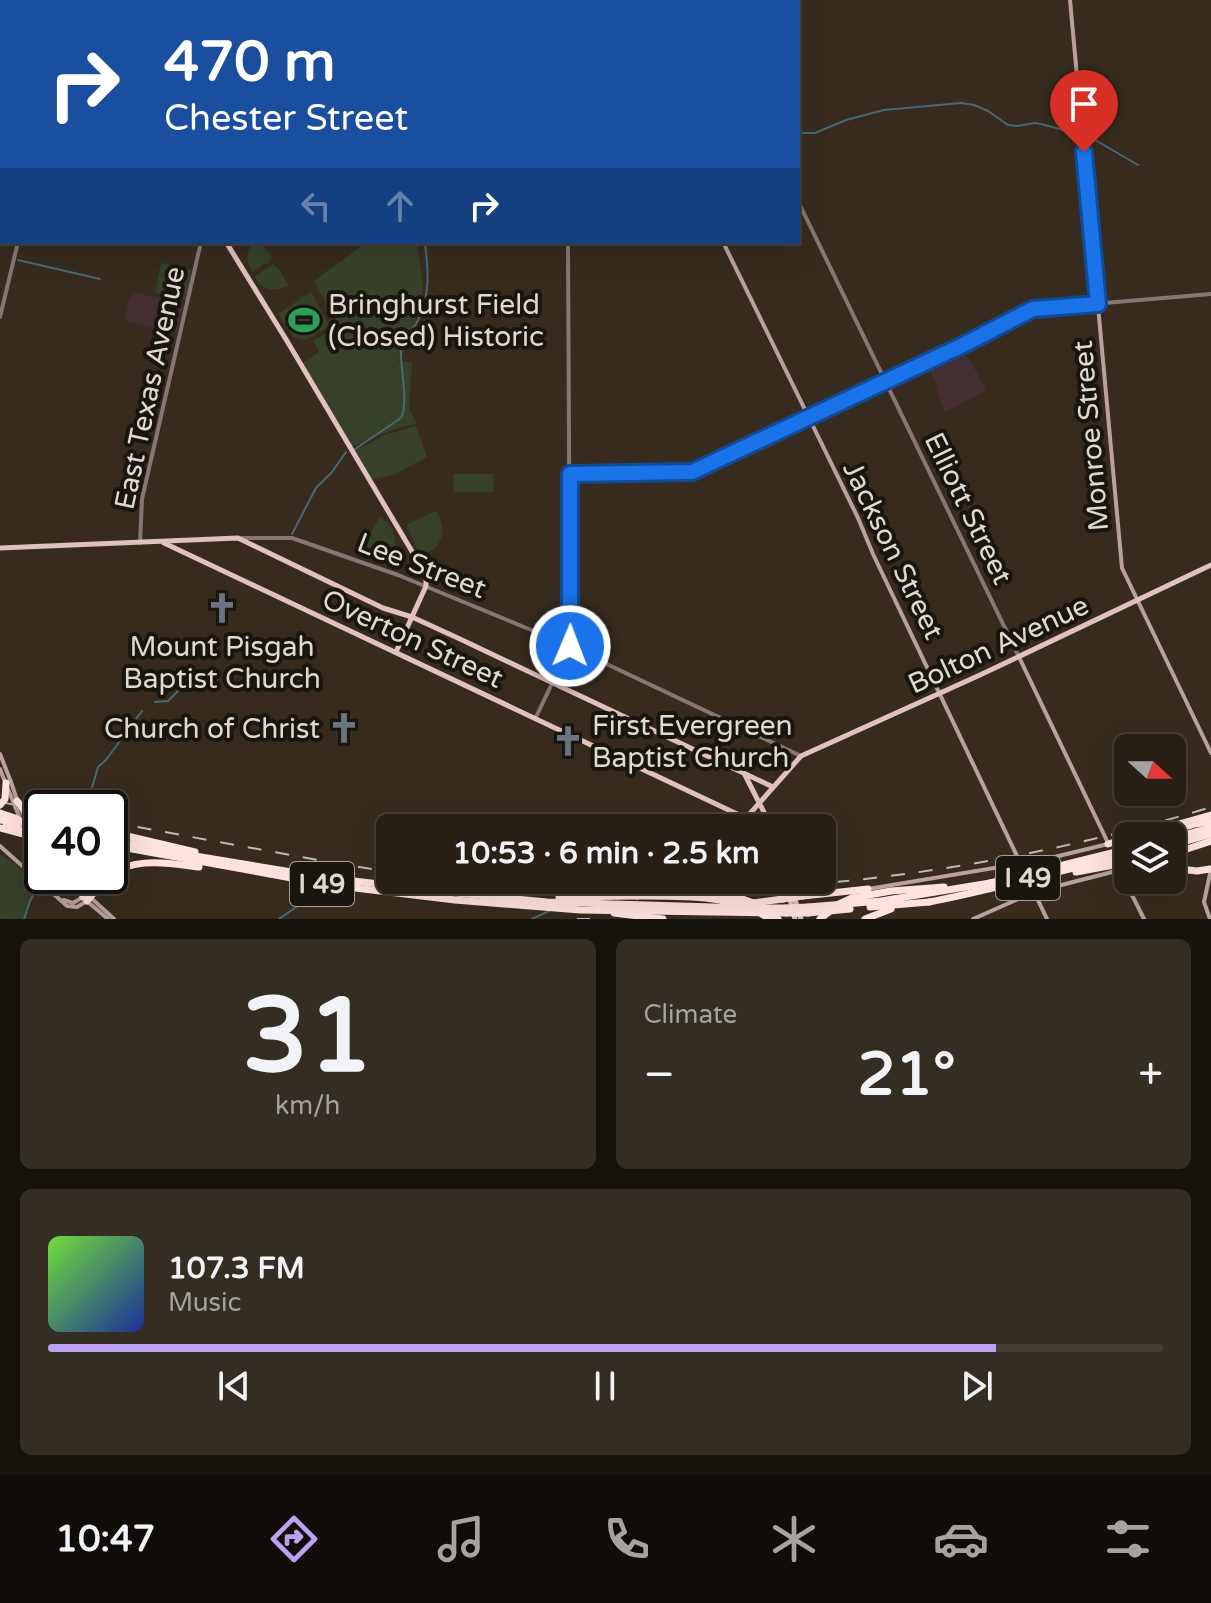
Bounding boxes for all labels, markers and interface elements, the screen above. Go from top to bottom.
text: 470 m [164,29,335,96]
icon: right [32,32,136,136]
pin [1050,70,1118,152]
icon: arrive [1062,82,1106,126]
text: Chester Street [164,97,408,140]
icon: left [294,184,338,228]
icon: ahead [378,184,422,228]
icon: right [462,184,506,228]
street label: East Texas Avenue [108,264,192,513]
place label: Bringhurst Field (Closed) Historic [328,288,544,354]
sports icon: Bringhurst Field (Closed) Historic [287,303,321,337]
street label: Monroe Street [1066,339,1116,533]
street label: Elliott Street [917,427,1020,590]
street label: Jackson Street [835,456,951,645]
street label: Lee Street [352,526,491,606]
street label: Overton Street [317,582,509,696]
street label: Bolton Avenue [903,588,1094,702]
church icon: Mount Pisgah Baptist Church [205,591,239,625]
position arrow [528,604,612,688]
place label: Mount Pisgah Baptist Church [123,630,321,696]
place label: First Evergreen Baptist Church [592,709,793,775]
church icon: Church of Christ [327,711,361,745]
place label: Church of Christ [104,712,320,746]
church icon: First Evergreen Baptist Church [551,724,585,758]
north arrow [1114,734,1186,806]
map controls [1114,734,1186,894]
speed limit sign: 40 [24,790,128,894]
button: layers [1114,822,1186,894]
text: 10:53 · 6 min · 2.5 km [452,835,760,872]
road number: I 49 [996,856,1060,900]
road number: I 49 [290,862,354,906]
text: 31 [242,975,373,1100]
text: Climate [644,999,737,1030]
text: 21° [858,1039,956,1111]
text: − [644,1049,675,1102]
text: + [1138,1049,1163,1102]
text: km/h [275,1090,340,1121]
text: 107.3 FM [168,1250,305,1287]
text: Music [168,1287,241,1318]
icon: previous [212,1364,256,1408]
icon: pause [583,1364,627,1408]
icon: next [955,1364,999,1408]
icon: directions [266,1511,322,1567]
icon: music [433,1511,489,1567]
icon: phone [599,1511,655,1567]
icon: climate [766,1511,822,1567]
icon: car [933,1511,989,1567]
icon: filters [1100,1511,1156,1567]
text: 10:47 [55,1518,155,1561]

